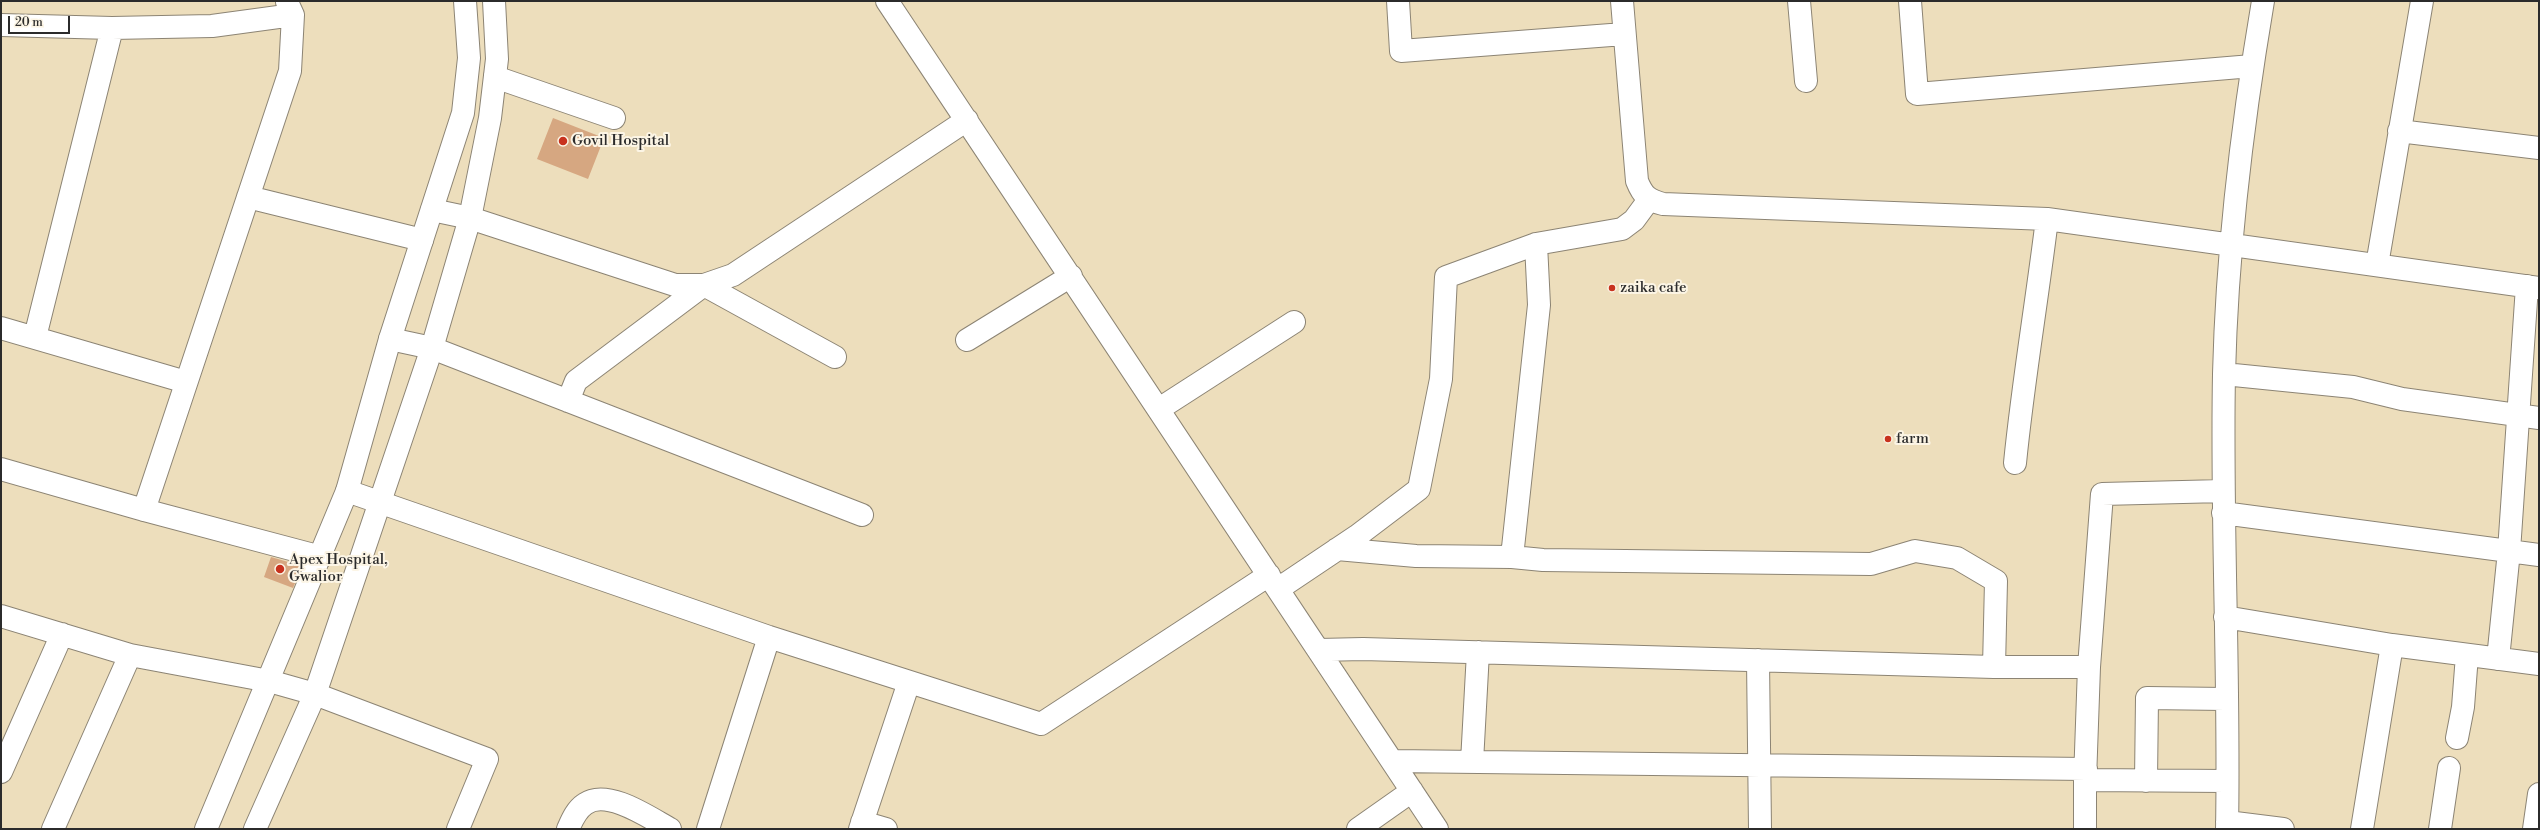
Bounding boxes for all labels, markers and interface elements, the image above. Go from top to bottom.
scale bar [10,8,72,34]
text: 20 m [15,15,43,30]
place label: Govil Hospital [572,132,669,150]
marker: Govil Hospital [557,135,569,147]
place label: zaika cafe [1620,279,1687,297]
marker: zaika cafe [1607,283,1617,293]
place label: farm [1896,430,1929,448]
marker: farm [1883,434,1893,444]
place label: Apex Hospital, Gwalior [289,551,388,586]
marker: Apex Hospital, Gwalior [274,563,286,575]

